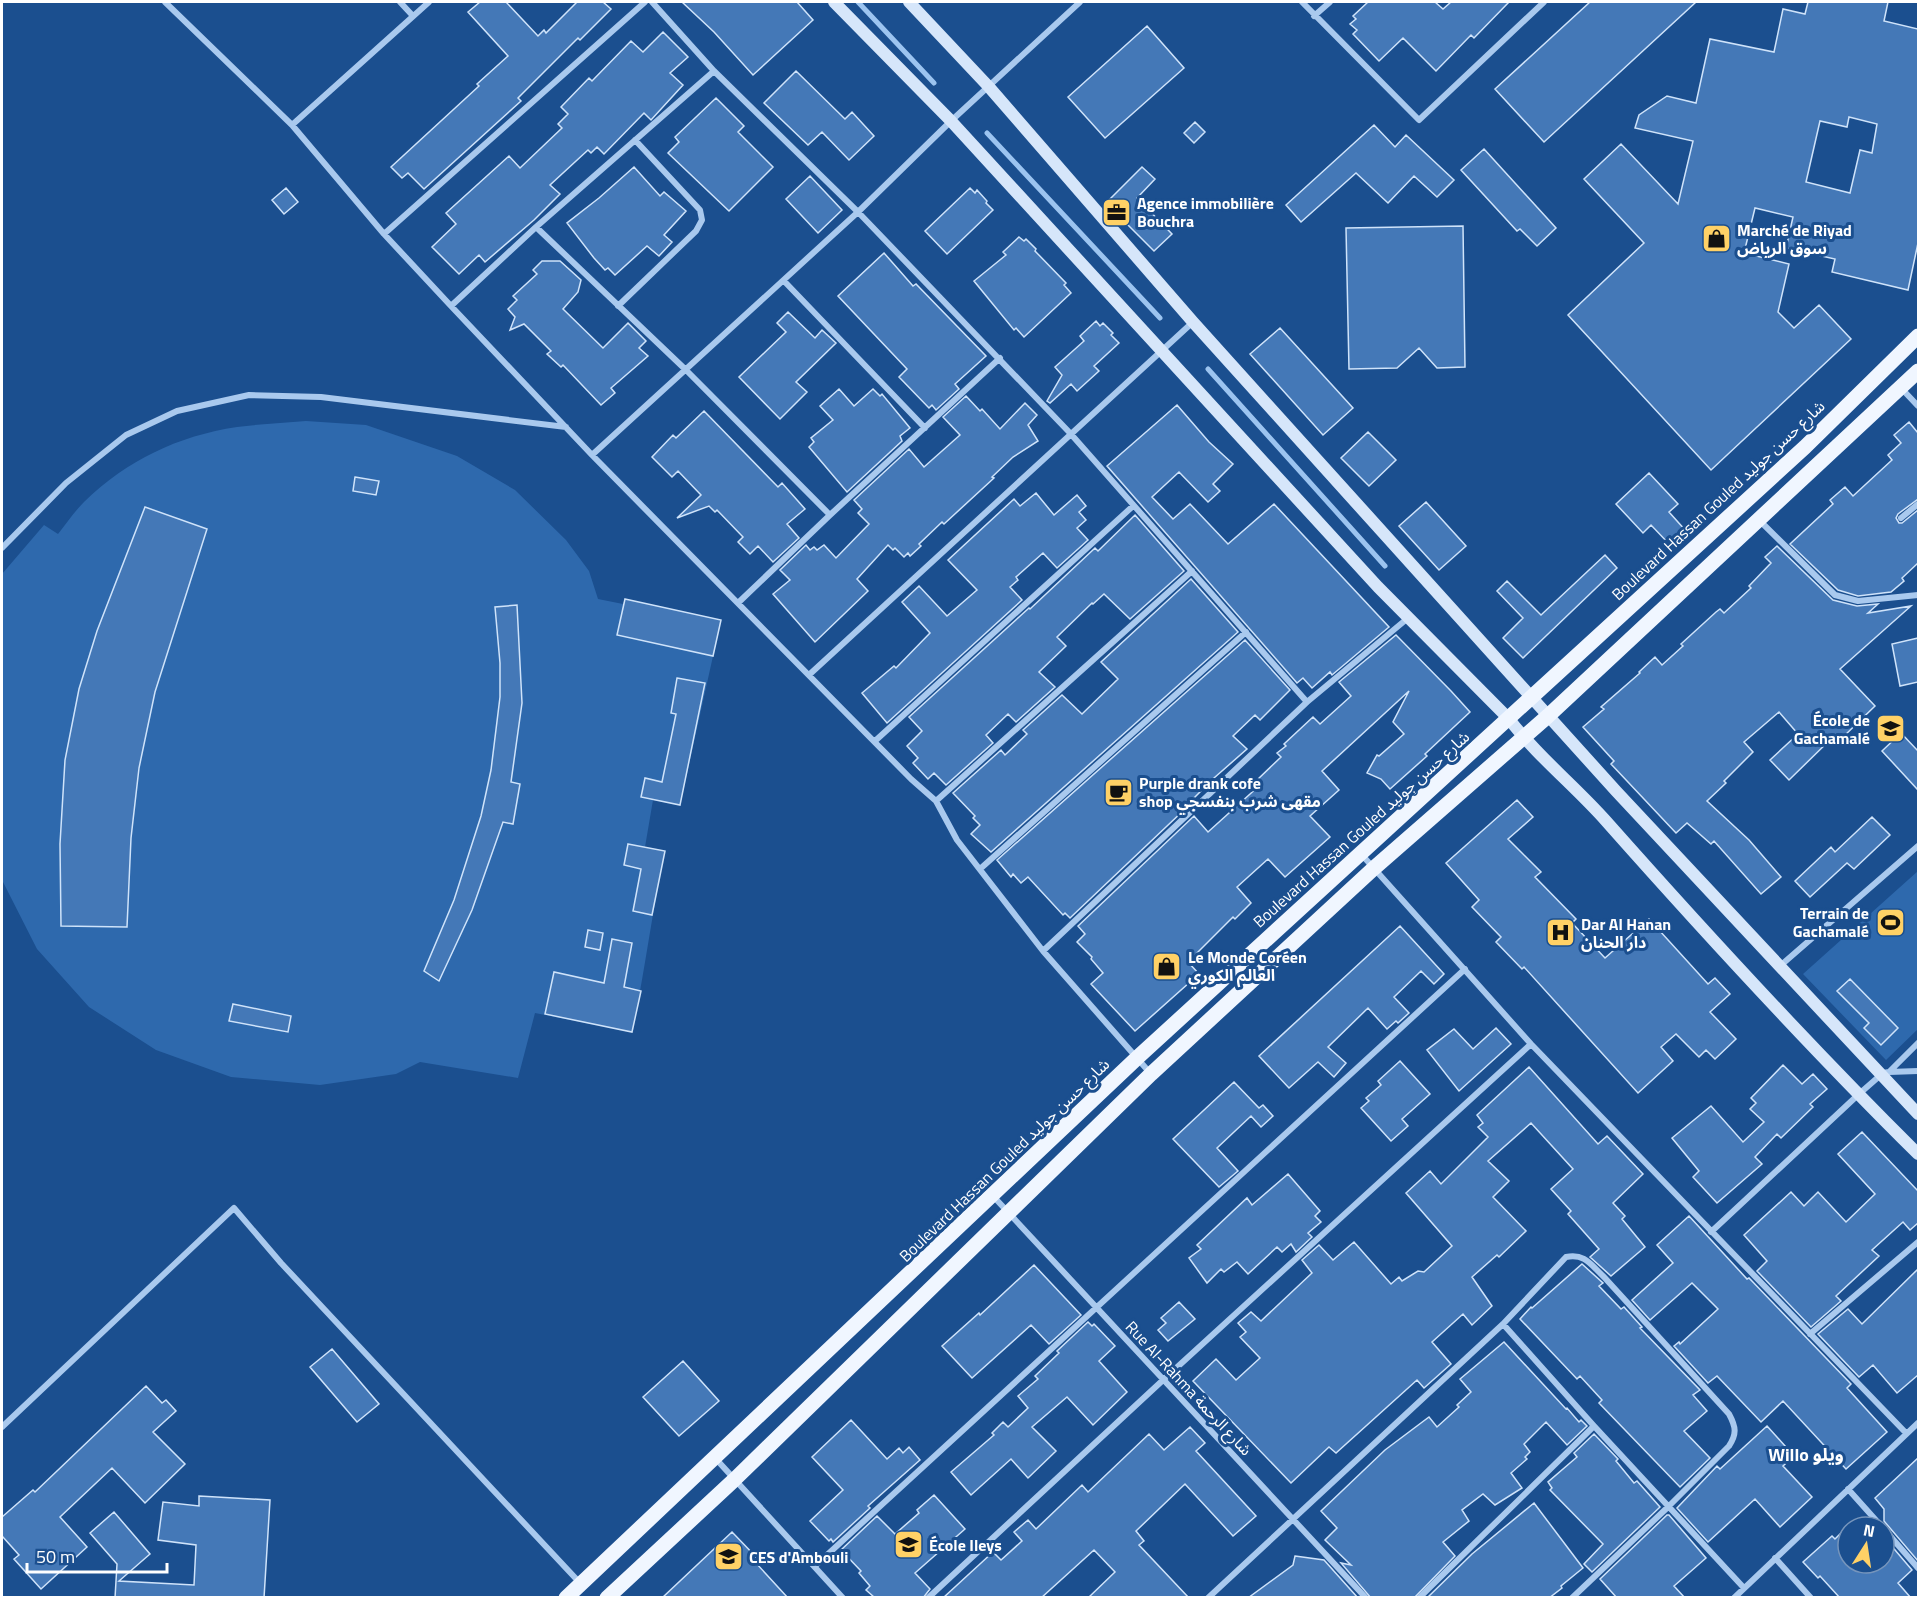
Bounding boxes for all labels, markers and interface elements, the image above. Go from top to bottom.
place label: Agence immobilière Bouchra [1137,191,1274,233]
office icon: Agence immobilière Bouchra [1100,196,1132,228]
place label: Marché de Riyad سوق الرياض [1737,218,1852,260]
shop icon: Marché de Riyad سوق الرياض [1700,223,1732,255]
street label: Boulevard Hassan Gouled شارع حسن جوليد [1606,394,1831,606]
place label: École de Gachamalé [1794,708,1870,750]
school or university icon: École de Gachamalé [1875,713,1907,745]
street label: Boulevard Hassan Gouled شارع حسن جوليد [1247,725,1475,934]
place label: Purple drank cofe shop مقهى شرب بنفسجي [1139,771,1321,815]
cafe icon: Purple drank cofe shop مقهى شرب بنفسجي [1102,776,1134,808]
place label: Terrain de Gachamalé [1793,901,1869,943]
sports icon: Terrain de Gachamalé [1874,906,1906,938]
place label: Dar Al Hanan دار الحنان [1581,912,1671,954]
hospital icon: Dar Al Hanan دار الحنان [1544,917,1576,949]
place label: Le Monde Coréen العالم الكوري [1188,945,1307,989]
shop icon: Le Monde Coréen العالم الكوري [1151,950,1183,982]
street label: Boulevard Hassan Gouled شارع حسن جوليد [893,1053,1115,1268]
street label: Rue Al-Rahma شارع الرحمة [1119,1315,1258,1461]
district label: Willo ويلو [1768,1441,1844,1468]
north arrow [1836,1515,1896,1575]
text: N [1861,1517,1877,1543]
school or university icon: École Ileys [892,1529,924,1561]
place label: École Ileys [929,1533,1002,1557]
scale bar [27,1536,166,1574]
school or university icon: CES d'Ambouli [712,1541,744,1573]
text: 50 m [36,1543,75,1570]
place label: CES d'Ambouli [749,1545,848,1569]

